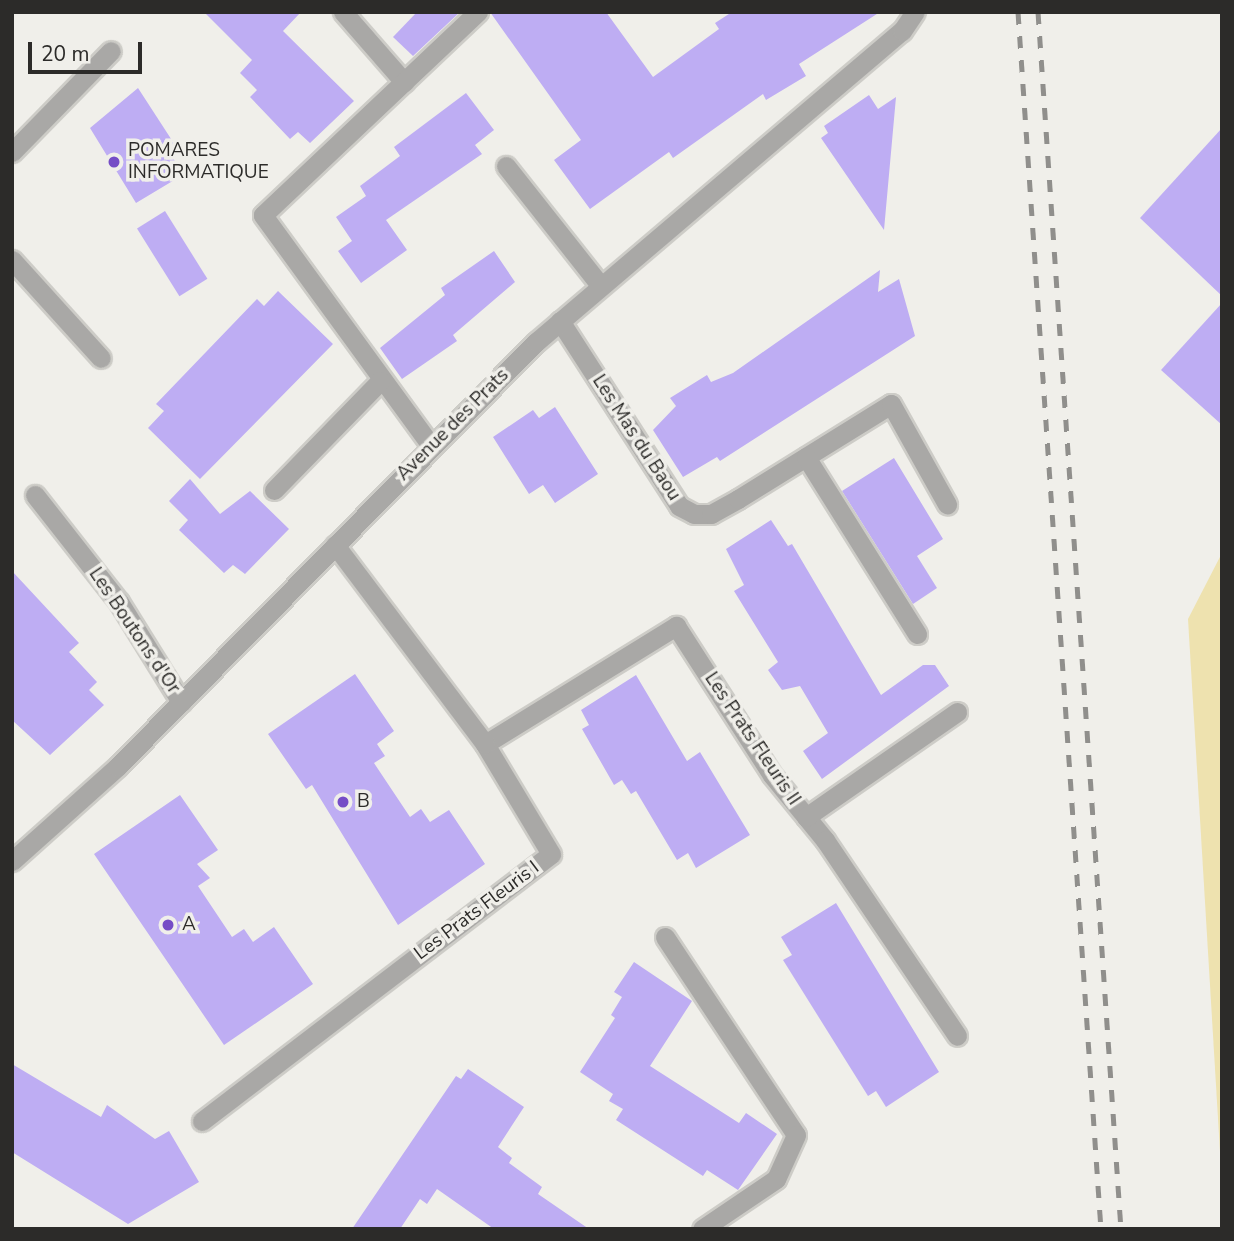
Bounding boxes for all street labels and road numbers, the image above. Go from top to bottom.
street label: Avenue des Prats [392,364,514,486]
street label: Les Mas du Baou [587,371,685,505]
street label: Les Boutons d'Or [83,564,185,698]
street label: Les Prats Fleuris II [699,668,805,810]
street label: Les Prats Fleuris I [410,857,544,965]

